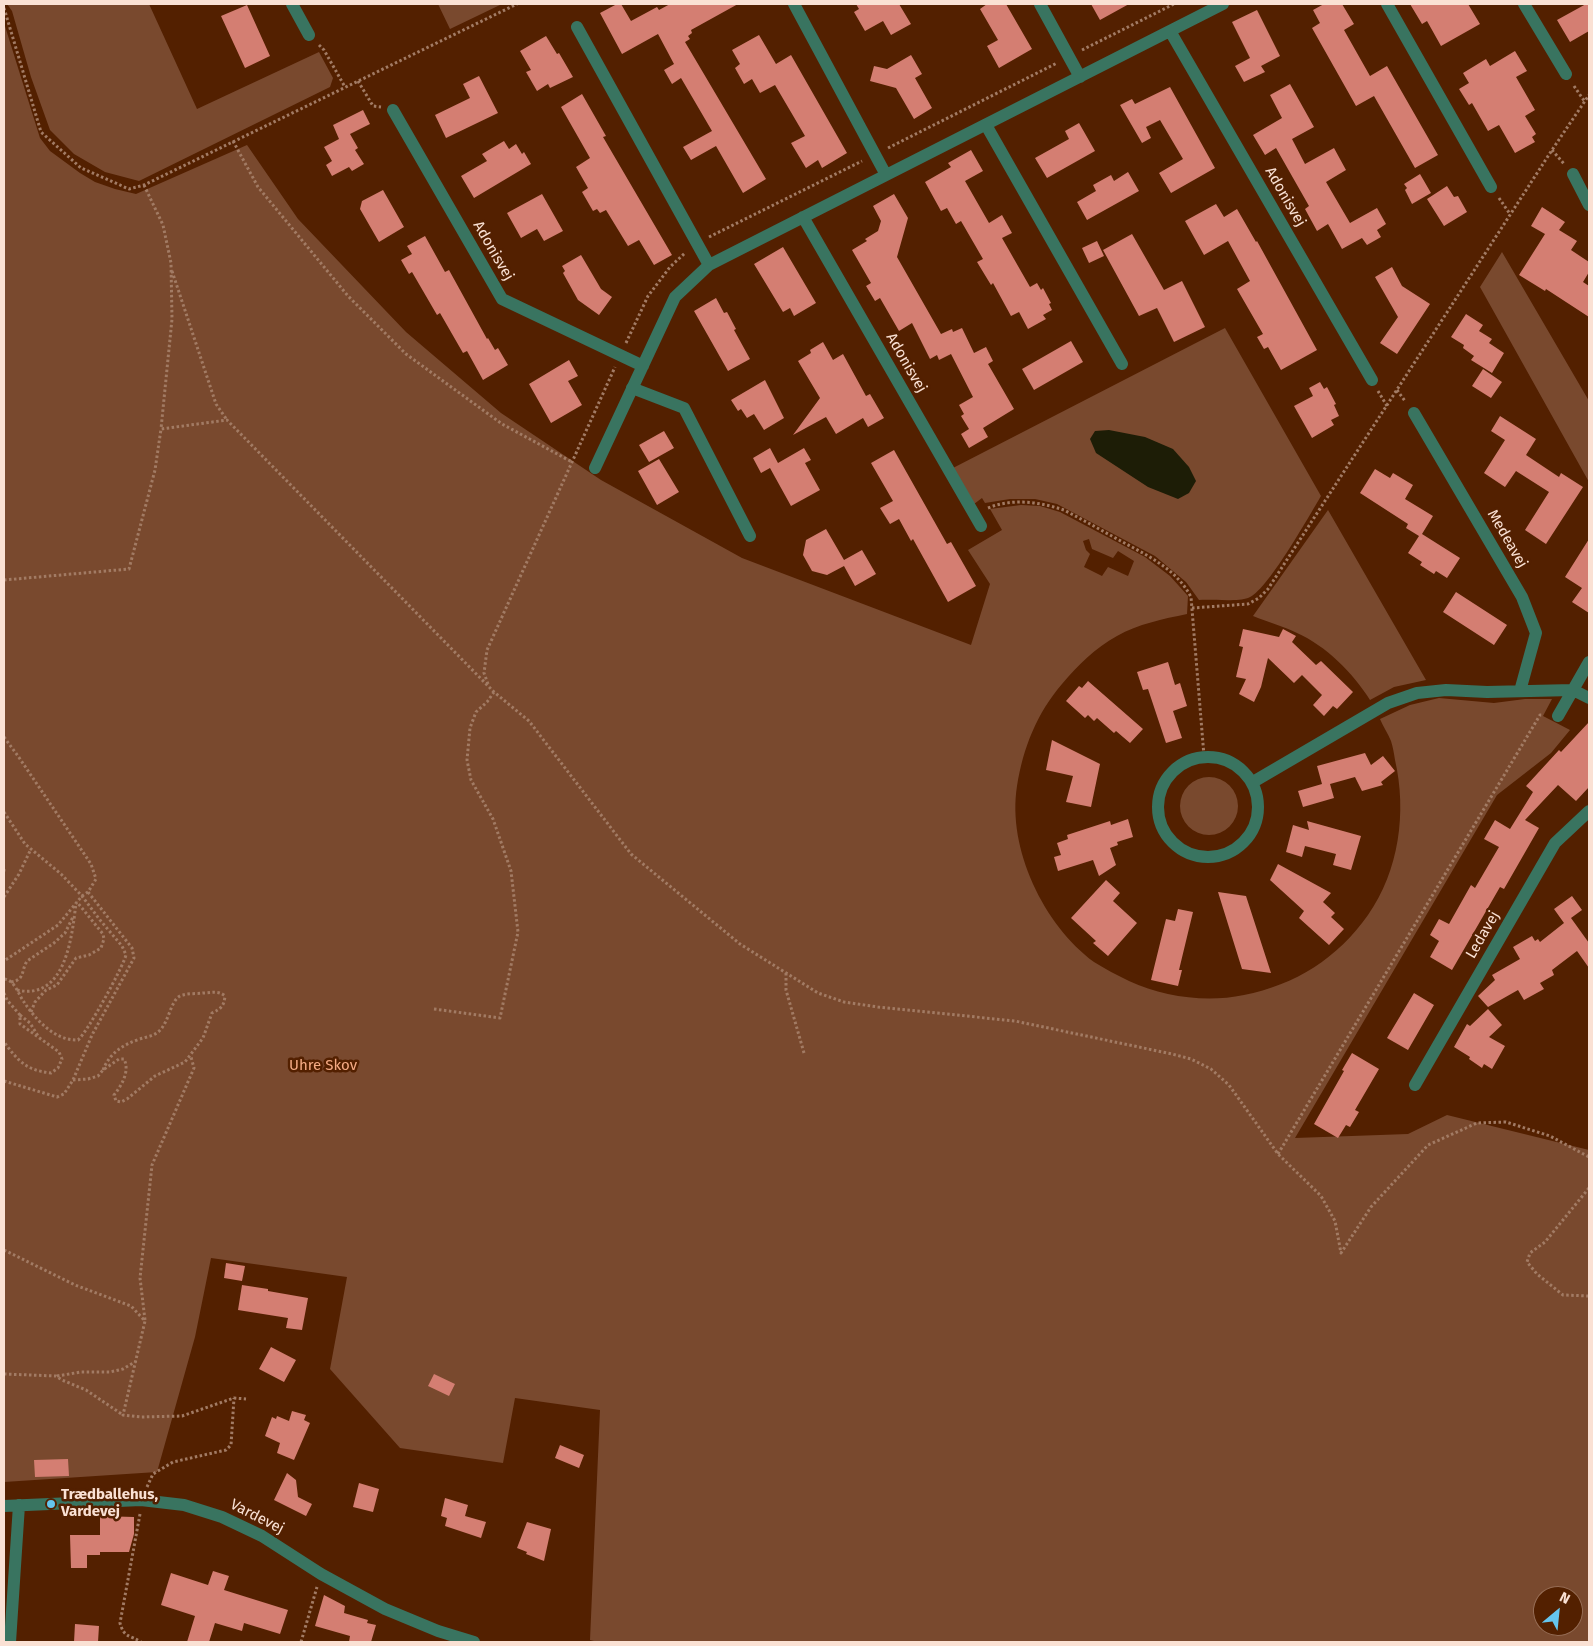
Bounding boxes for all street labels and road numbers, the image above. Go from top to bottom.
street label: Adonisvej [1261,164,1309,230]
street label: Adonisvej [469,218,517,284]
street label: Adonisvej [882,330,930,396]
street label: Medeavej [1483,507,1531,571]
street label: Ledavej [1462,908,1504,962]
street label: Vardevej [227,1496,287,1538]

